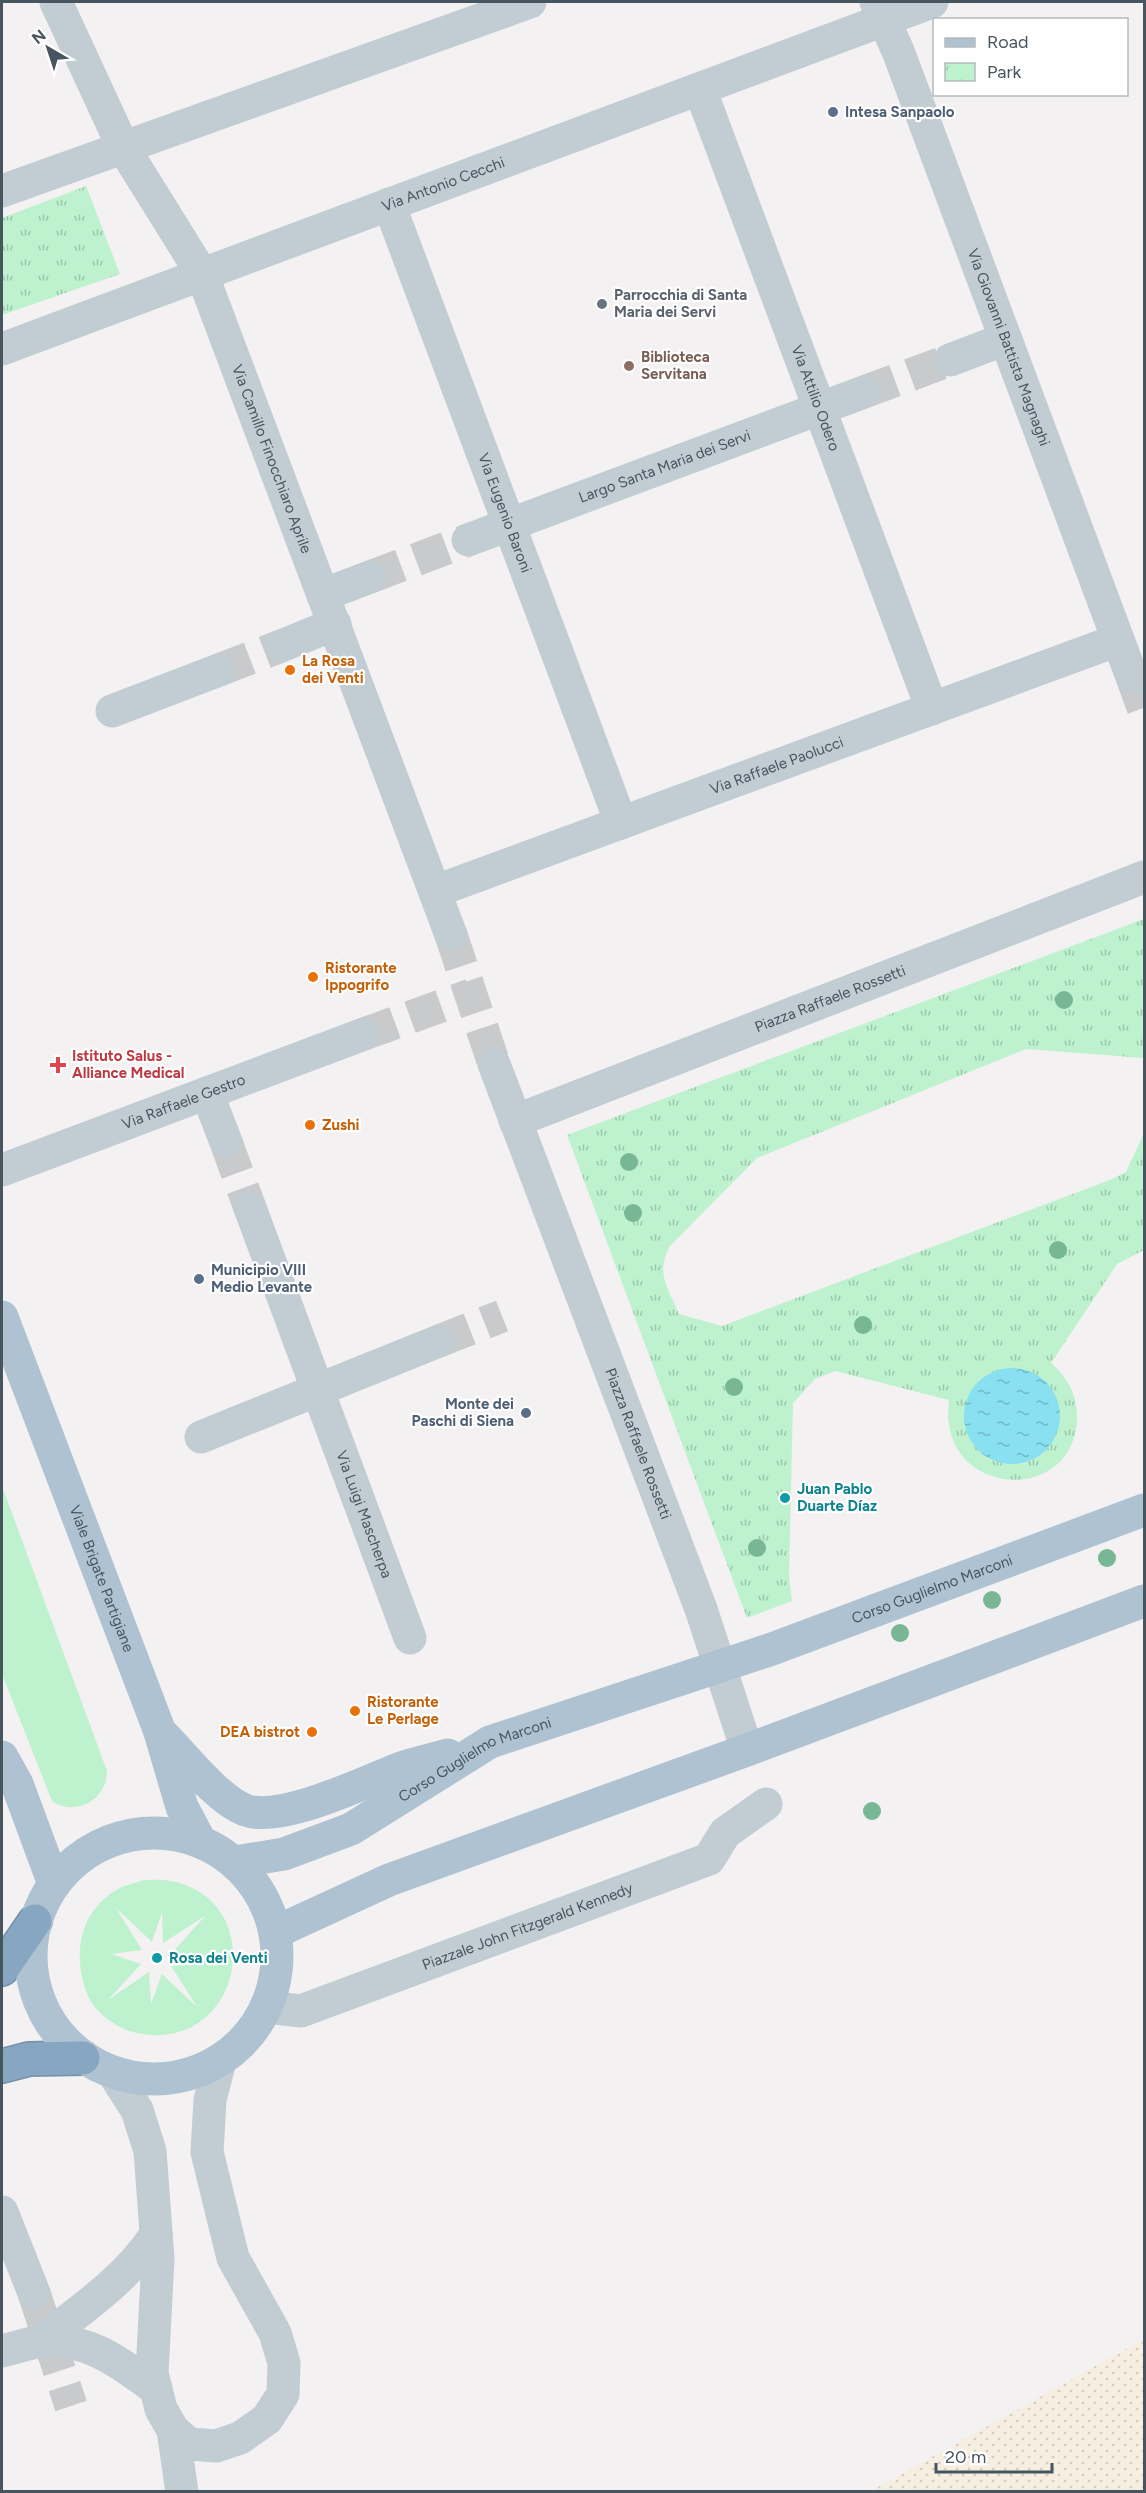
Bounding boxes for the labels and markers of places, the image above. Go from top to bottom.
place label: Intesa Sanpaolo [845,103,955,121]
marker: Intesa Sanpaolo [826,105,840,119]
place label: Parrocchia di Santa Maria dei Servi [614,286,747,321]
marker: Parrocchia di Santa Maria dei Servi [595,297,609,311]
place label: Biblioteca Servitana [641,348,710,383]
marker: Biblioteca Servitana [622,359,636,373]
place label: La Rosa dei Venti [302,652,364,687]
marker: La Rosa dei Venti [283,663,297,677]
place label: Ristorante Ippogrifo [325,959,397,994]
marker: Ristorante Ippogrifo [306,970,320,984]
place label: Istituto Salus - Alliance Medical [72,1047,185,1082]
marker: Istituto Salus - Alliance Medical [49,1056,67,1074]
place label: Zushi [322,1116,360,1134]
marker: Zushi [303,1118,317,1132]
place label: Municipio VIII Medio Levante [211,1261,313,1296]
marker: Municipio VIII Medio Levante [192,1272,206,1286]
place label: Monte dei Paschi di Siena [412,1395,514,1430]
marker: Monte dei Paschi di Siena [519,1406,533,1420]
place label: Juan Pablo Duarte Díaz [797,1480,877,1515]
marker: Juan Pablo Duarte Díaz [778,1491,792,1505]
place label: Ristorante Le Perlage [367,1693,440,1728]
marker: Ristorante Le Perlage [348,1704,362,1718]
place label: DEA bistrot [220,1723,300,1741]
marker: DEA bistrot [305,1725,319,1739]
place label: Rosa dei Venti [169,1949,268,1967]
marker: Rosa dei Venti [150,1951,164,1965]

